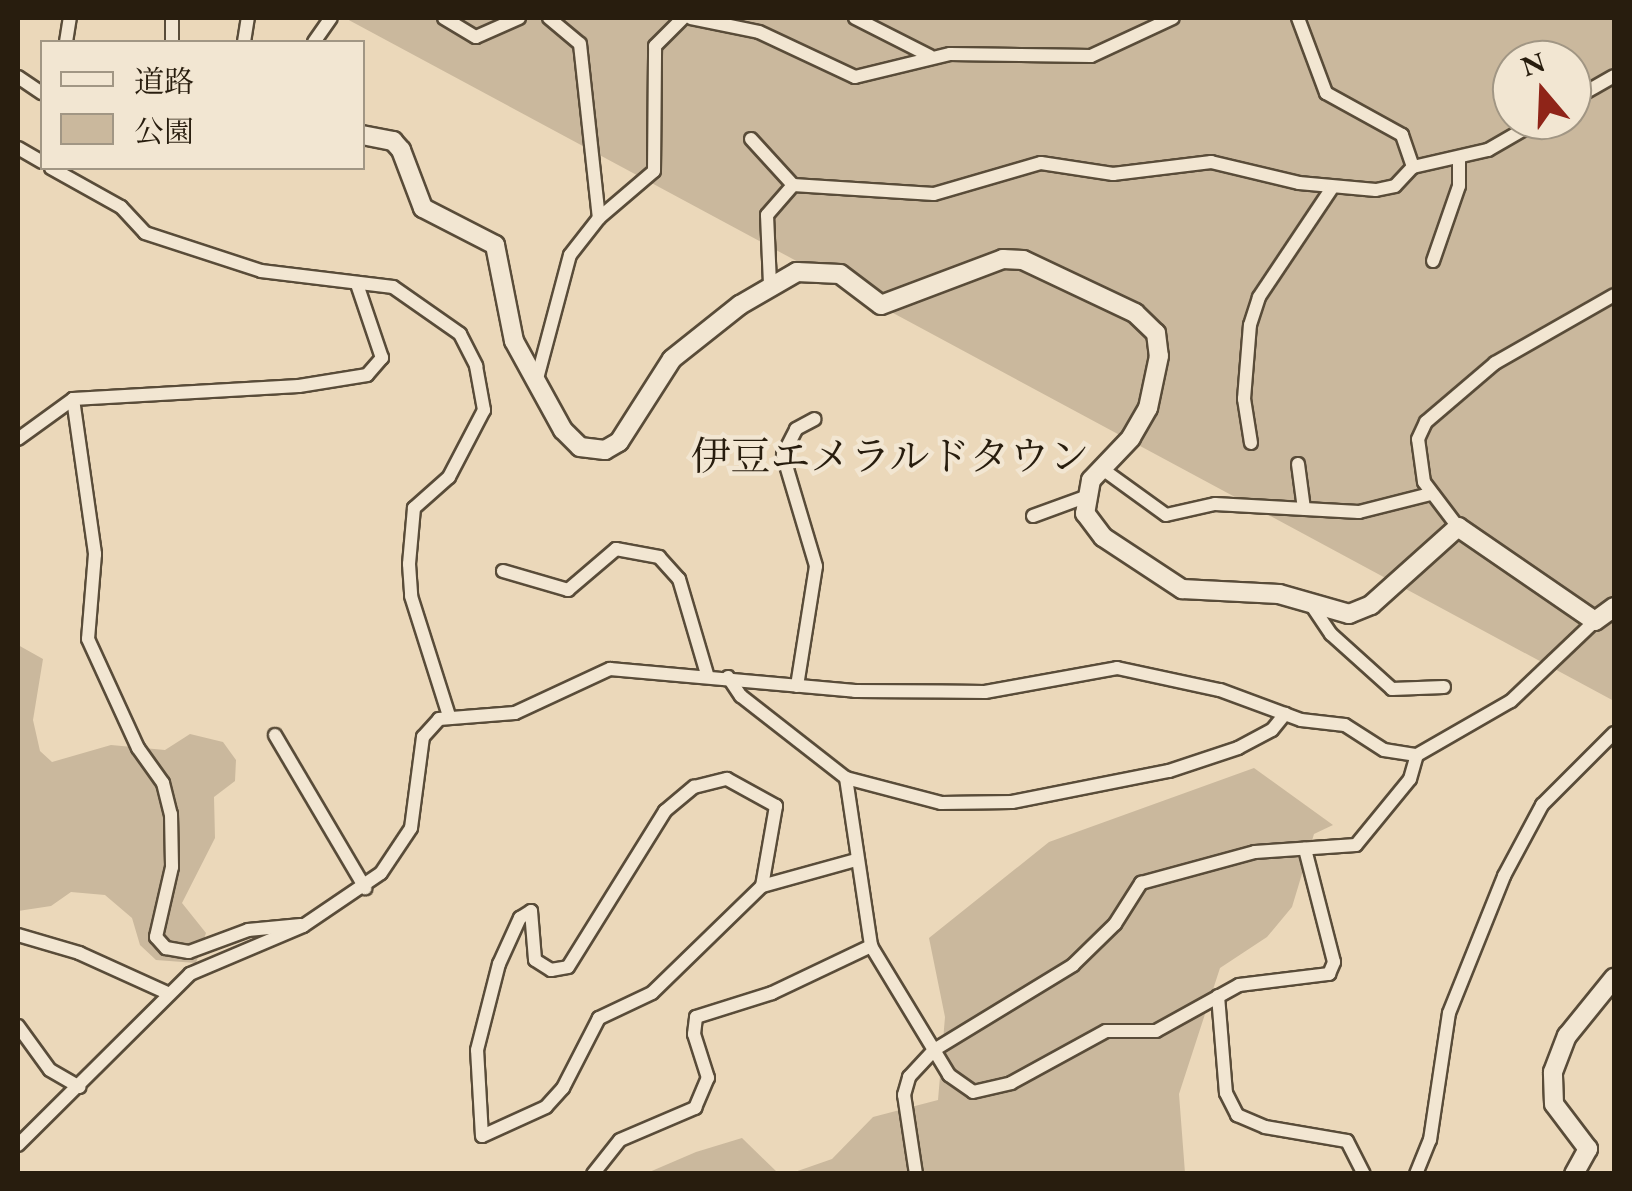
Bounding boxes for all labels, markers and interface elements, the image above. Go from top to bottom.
legend [40,40,365,170]
north arrow [1492,40,1592,140]
text: N [1516,43,1549,84]
text: 道路 [134,62,194,101]
text: 公園 [134,112,194,151]
district label: 伊豆エメラルドタウン [690,432,1090,480]

